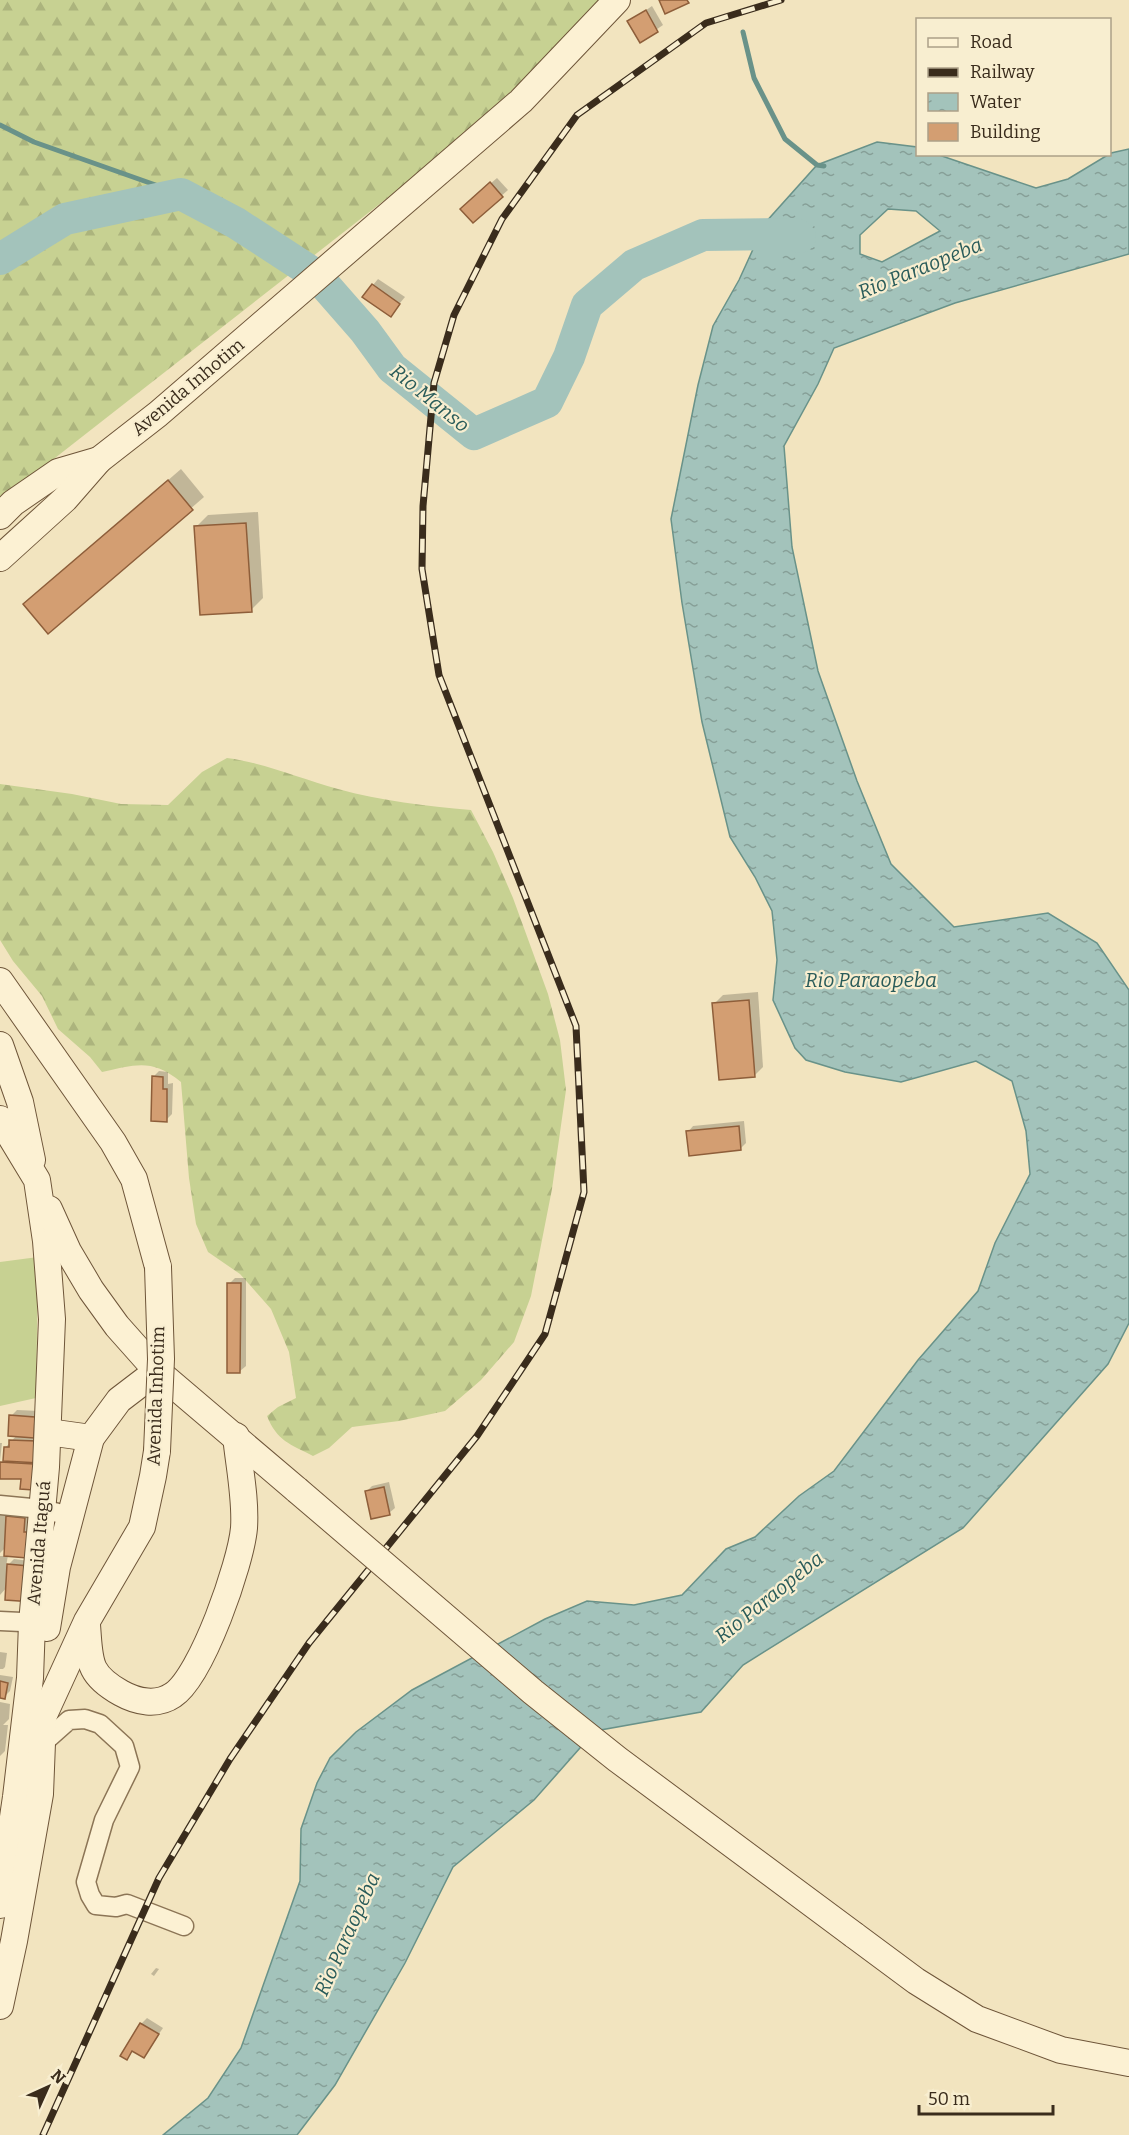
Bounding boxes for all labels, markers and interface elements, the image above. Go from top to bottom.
legend [916,18,1111,156]
text: Road [970,31,1013,53]
text: Railway [970,61,1035,83]
text: Water [970,91,1021,113]
text: Building [970,121,1041,143]
water label: Rio Paraopeba [854,232,986,304]
street label: Avenida Inhotim [127,334,249,440]
water label: Rio Manso [386,359,474,437]
water label: Rio Paraopeba [805,968,937,992]
street label: Avenida Inhotim [143,1326,169,1466]
street label: Avenida Itaguá [23,1480,55,1606]
water label: Rio Paraopeba [710,1546,828,1648]
water label: Rio Paraopeba [309,1869,385,1999]
north arrow [18,2057,78,2117]
text: N [47,2066,69,2088]
scale bar [919,2078,1052,2116]
text: 50 m [928,2088,970,2110]

